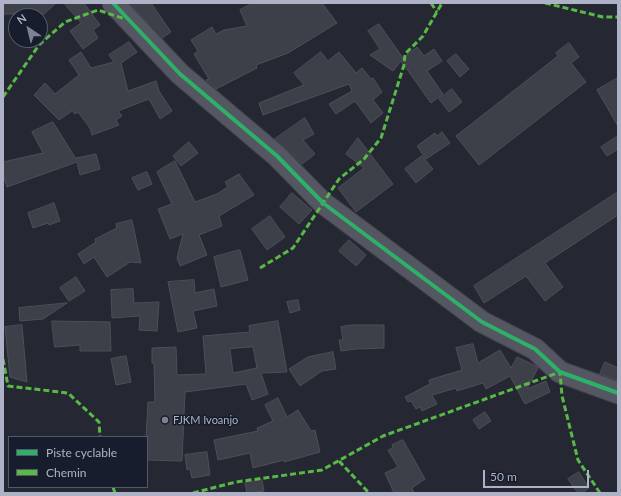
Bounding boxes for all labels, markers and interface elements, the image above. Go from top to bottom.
north arrow [8,8,48,48]
text: N [14,11,29,26]
place label: FJKM Ivoanjo [173,413,238,427]
marker: FJKM Ivoanjo [160,415,170,425]
legend [8,436,148,488]
text: Piste cyclable [46,445,117,460]
scale bar [485,462,591,488]
text: Chemin [46,465,87,480]
text: 50 m [490,469,517,484]

